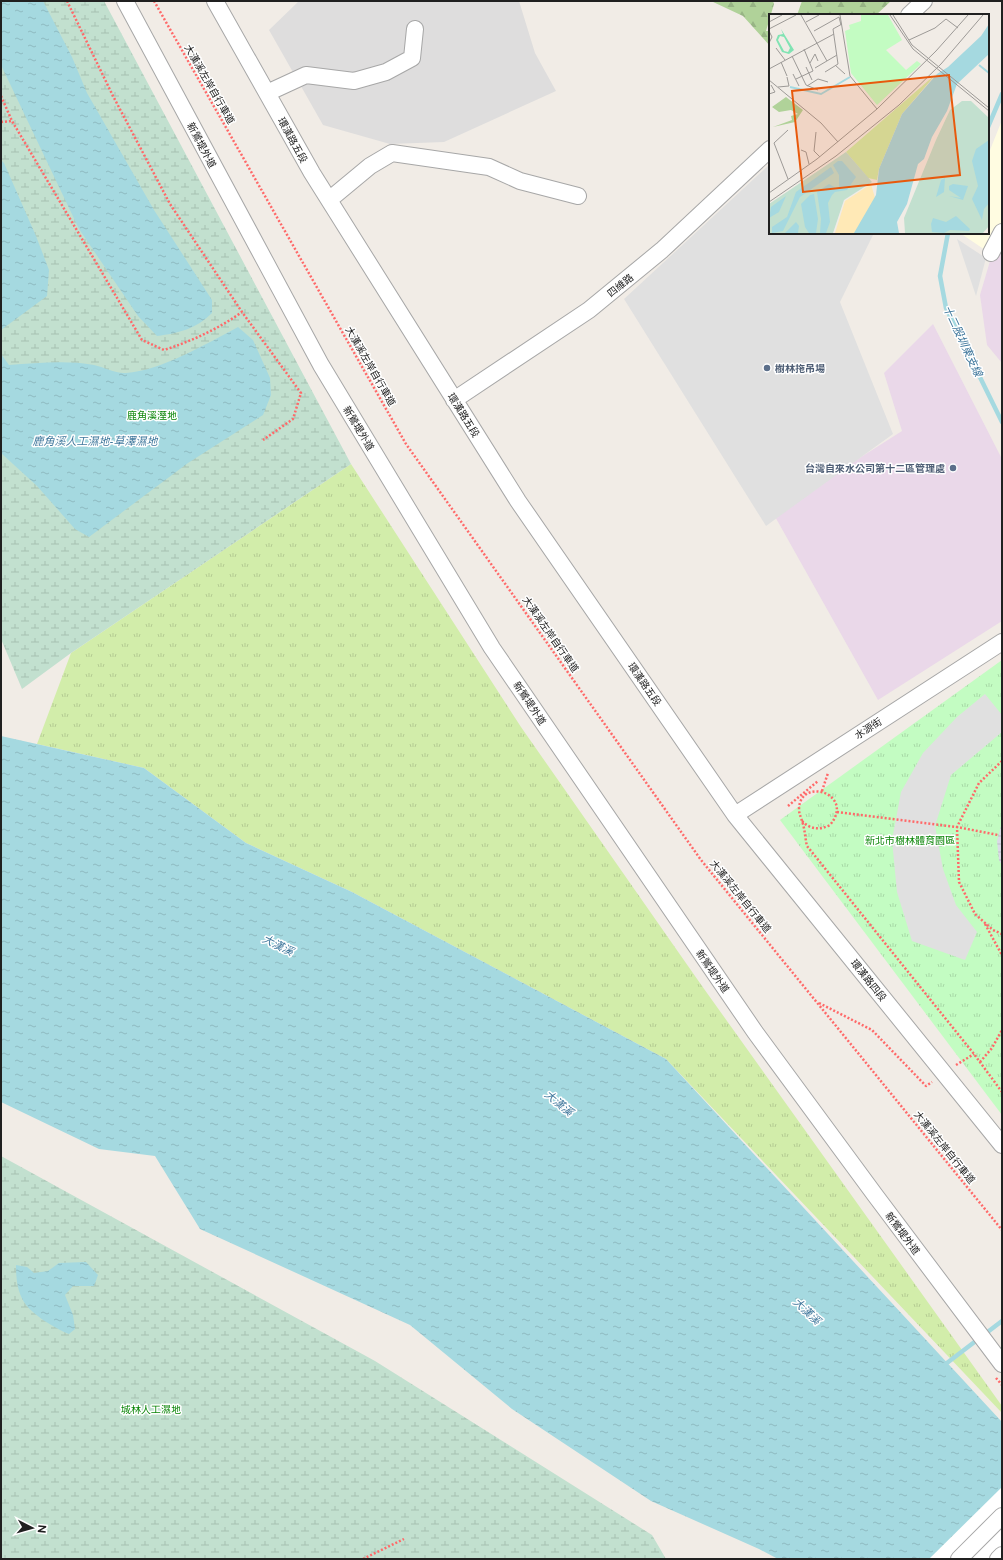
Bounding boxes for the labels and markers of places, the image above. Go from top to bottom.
place label: 樹林拖吊場 [775,362,825,374]
marker: 樹林拖吊場 [762,363,772,373]
place label: 台灣自來水公司第十二區管理處 [805,462,945,474]
marker: 台灣自來水公司第十二區管理處 [948,463,958,473]

